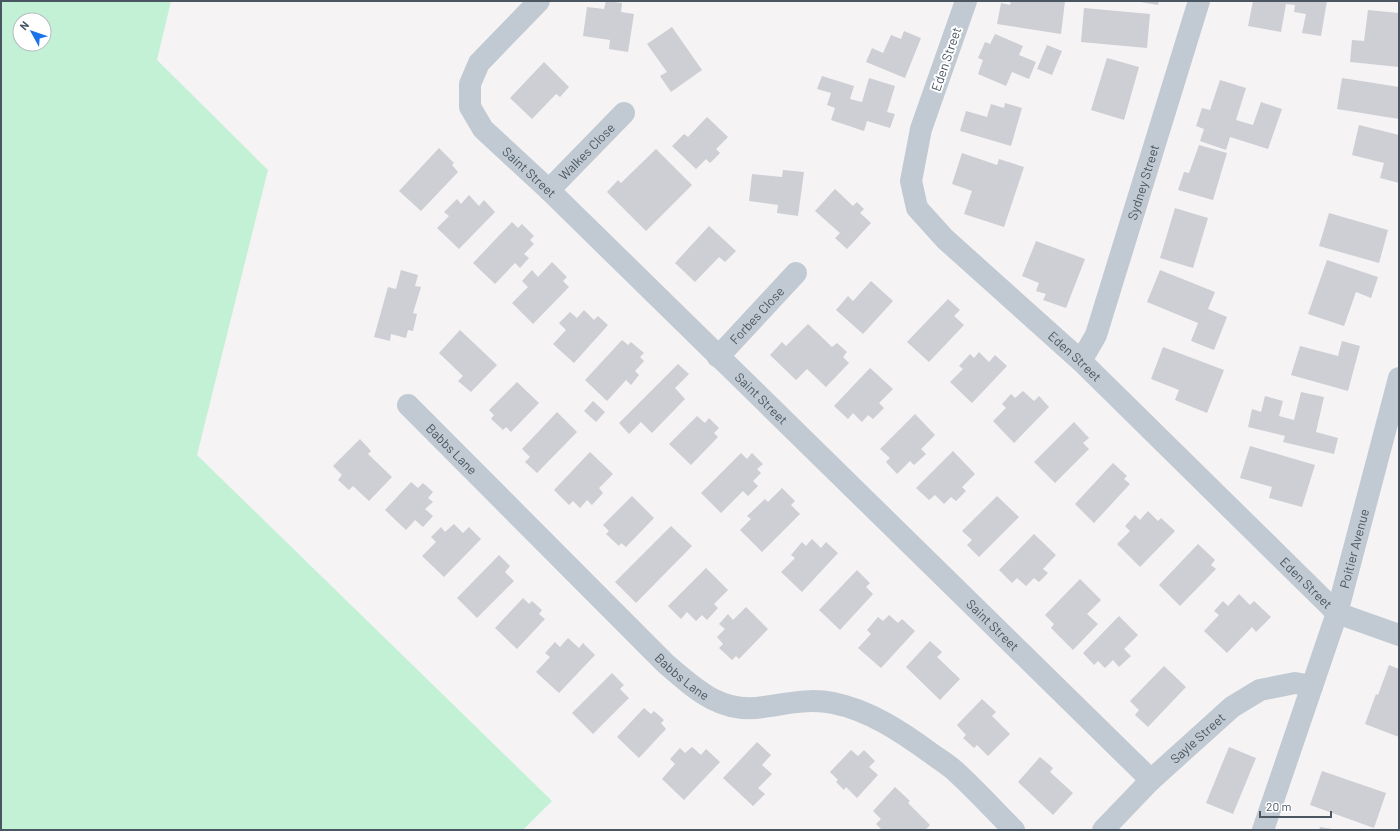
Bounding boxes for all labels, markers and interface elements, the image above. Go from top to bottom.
north arrow [12,12,52,52]
text: N [17,18,31,32]
street label: Eden Street [928,25,964,93]
street label: Walkes Close [555,119,618,183]
street label: Sydney Street [1124,142,1162,222]
street label: Saint Street [499,143,560,201]
street label: Forbes Close [726,283,787,347]
street label: Eden Street [1045,327,1105,385]
street label: Saint Street [732,369,791,428]
street label: Babbs Lane [423,420,481,478]
street label: Poitier Avenue [1336,507,1372,590]
street label: Eden Street [1277,554,1336,612]
street label: Saint Street [963,596,1023,654]
street label: Babbs Lane [652,650,712,703]
street label: Sayle Street [1167,709,1228,767]
scale bar [1260,793,1331,819]
text: 20 m [1266,799,1292,813]

